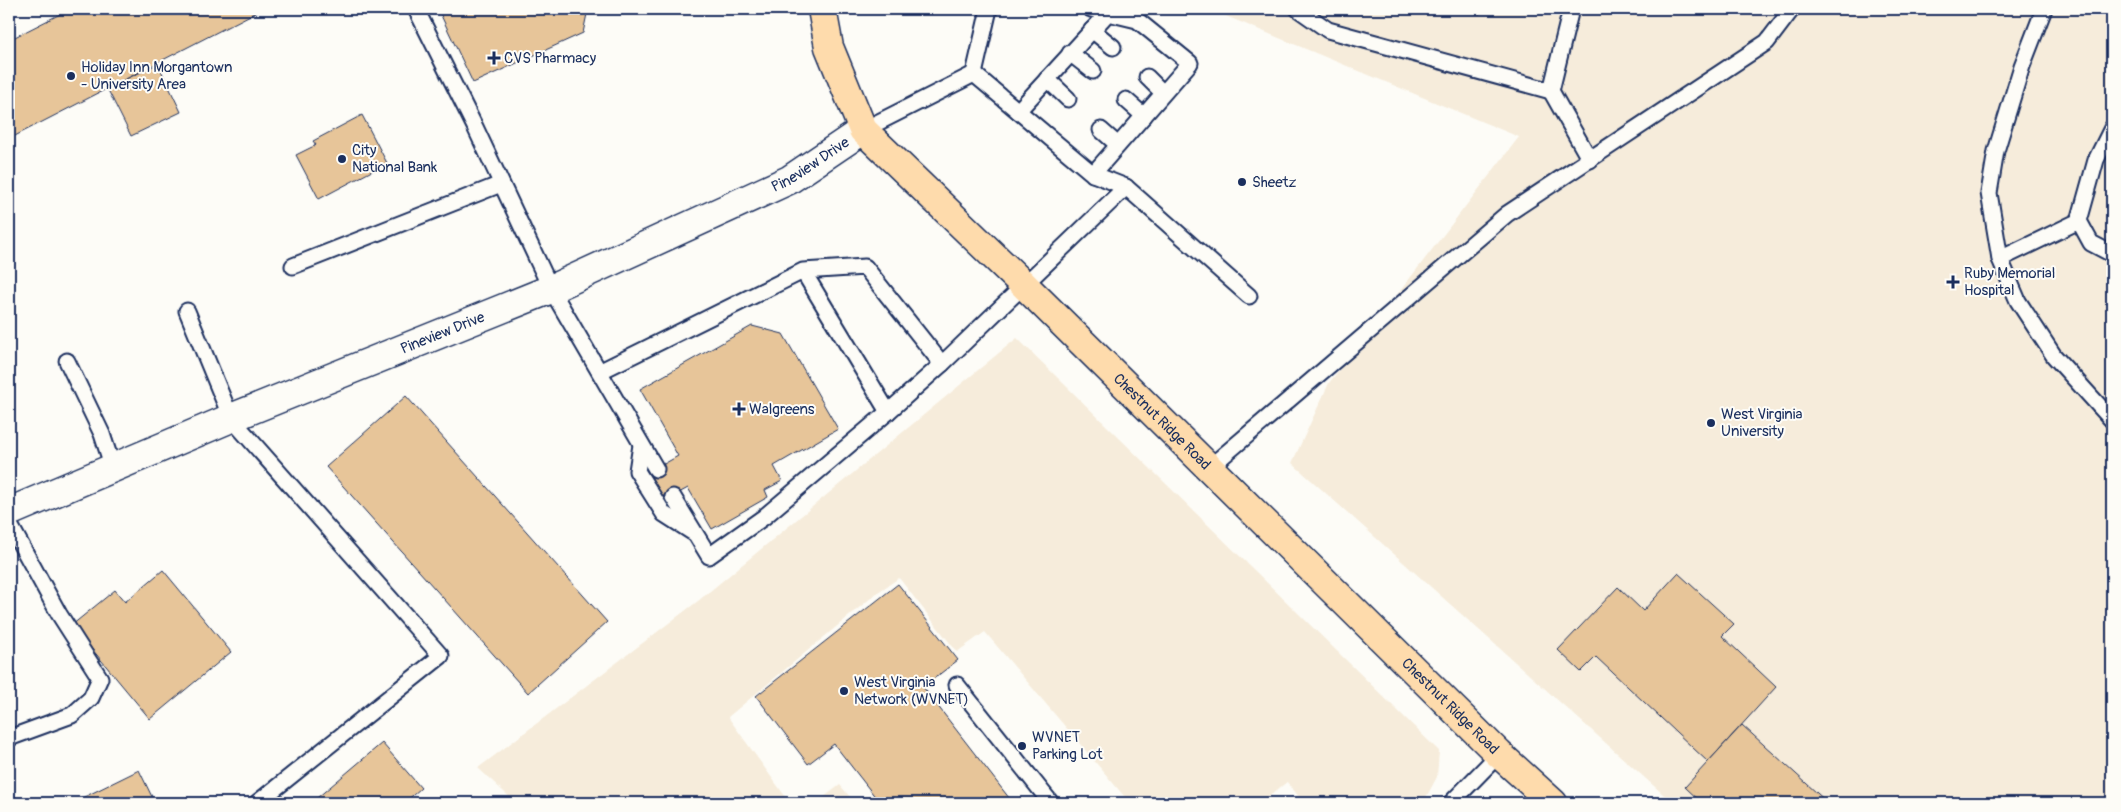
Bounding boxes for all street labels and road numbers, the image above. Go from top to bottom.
street label: Pineview Drive [769,133,854,197]
street label: Pineview Drive [398,308,488,359]
street label: Chestnut Ridge Road [1109,369,1215,474]
street label: Chestnut Ridge Road [1397,654,1503,759]

